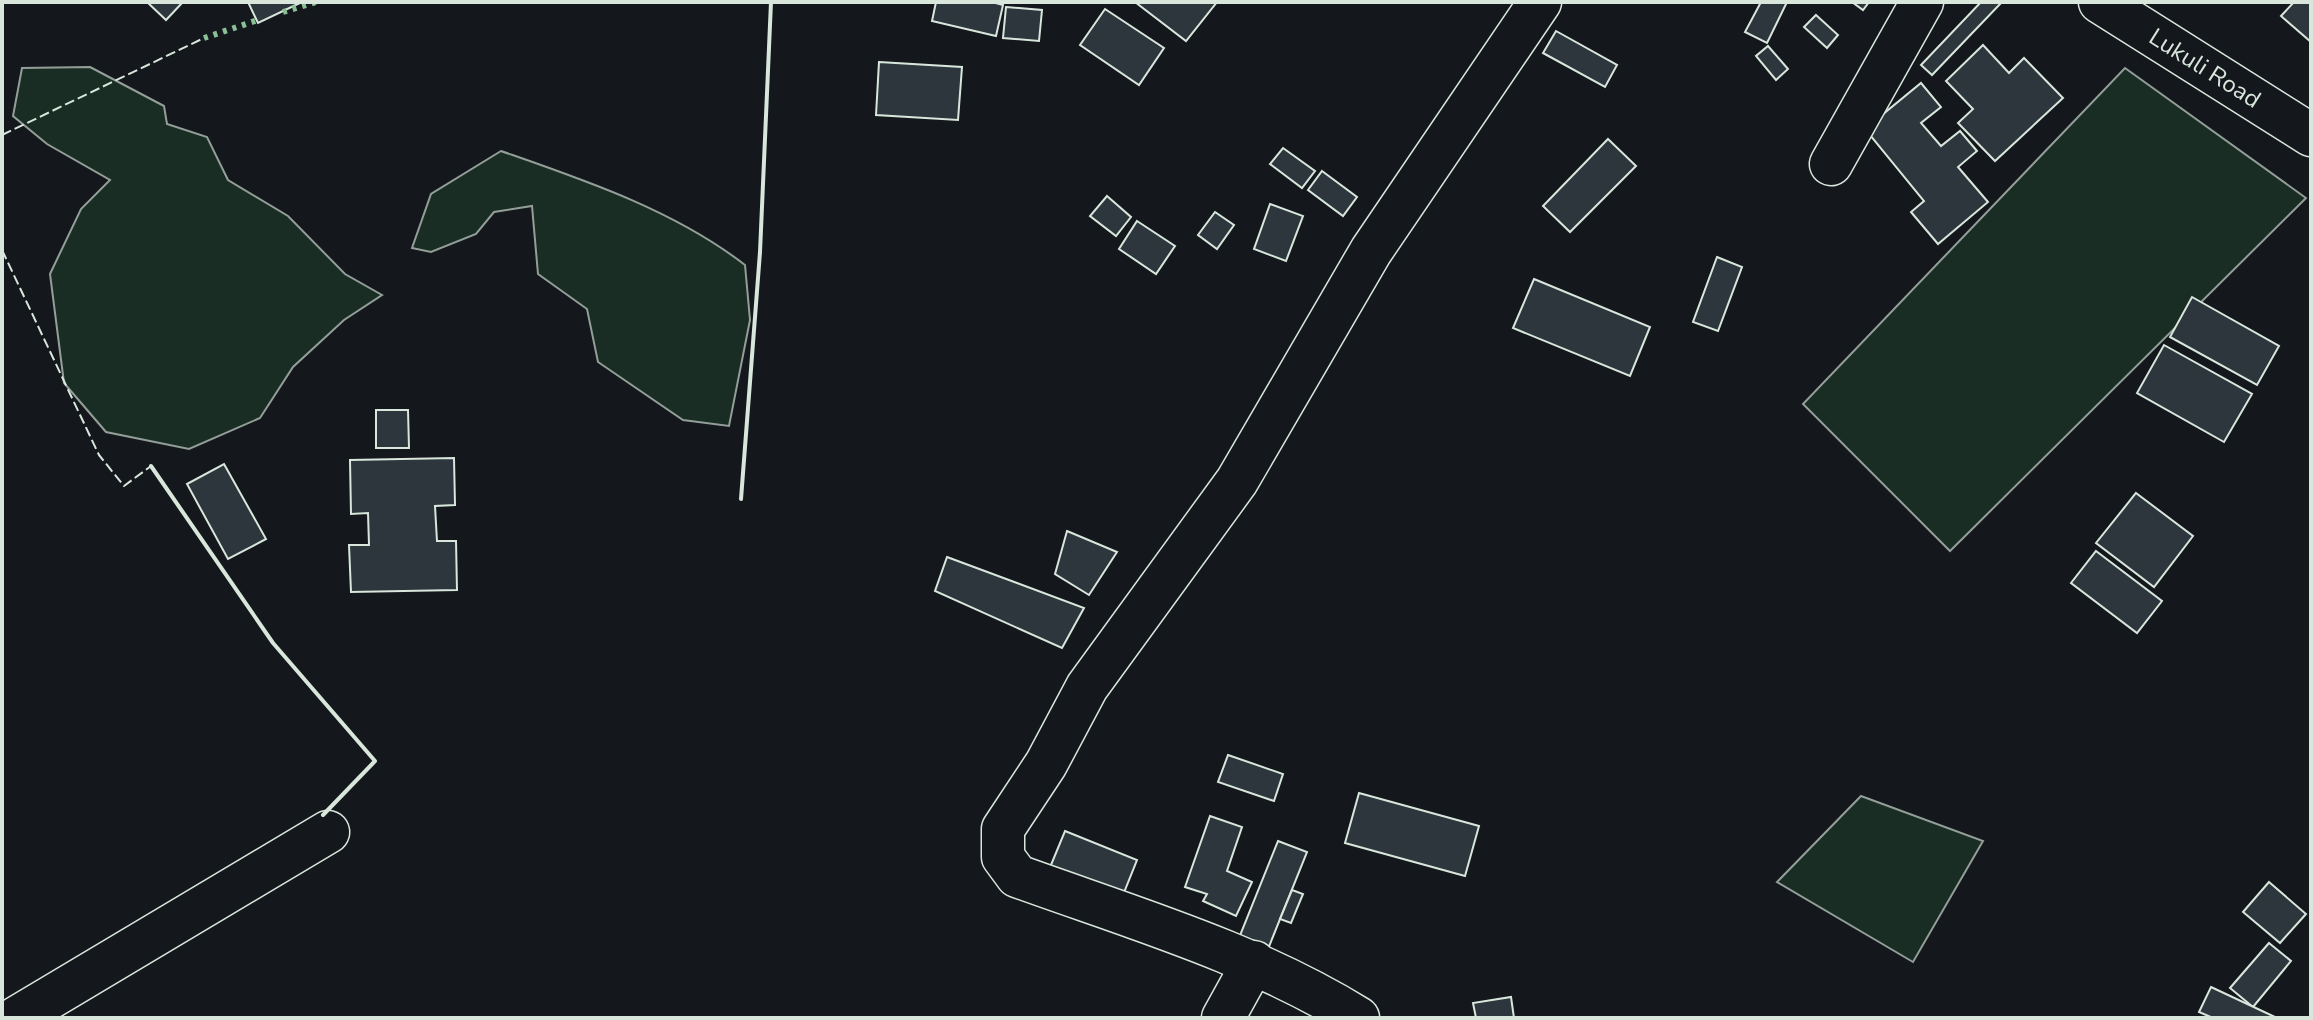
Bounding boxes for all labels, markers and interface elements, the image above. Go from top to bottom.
street label: Lukuli Road [2143,21,2267,115]

